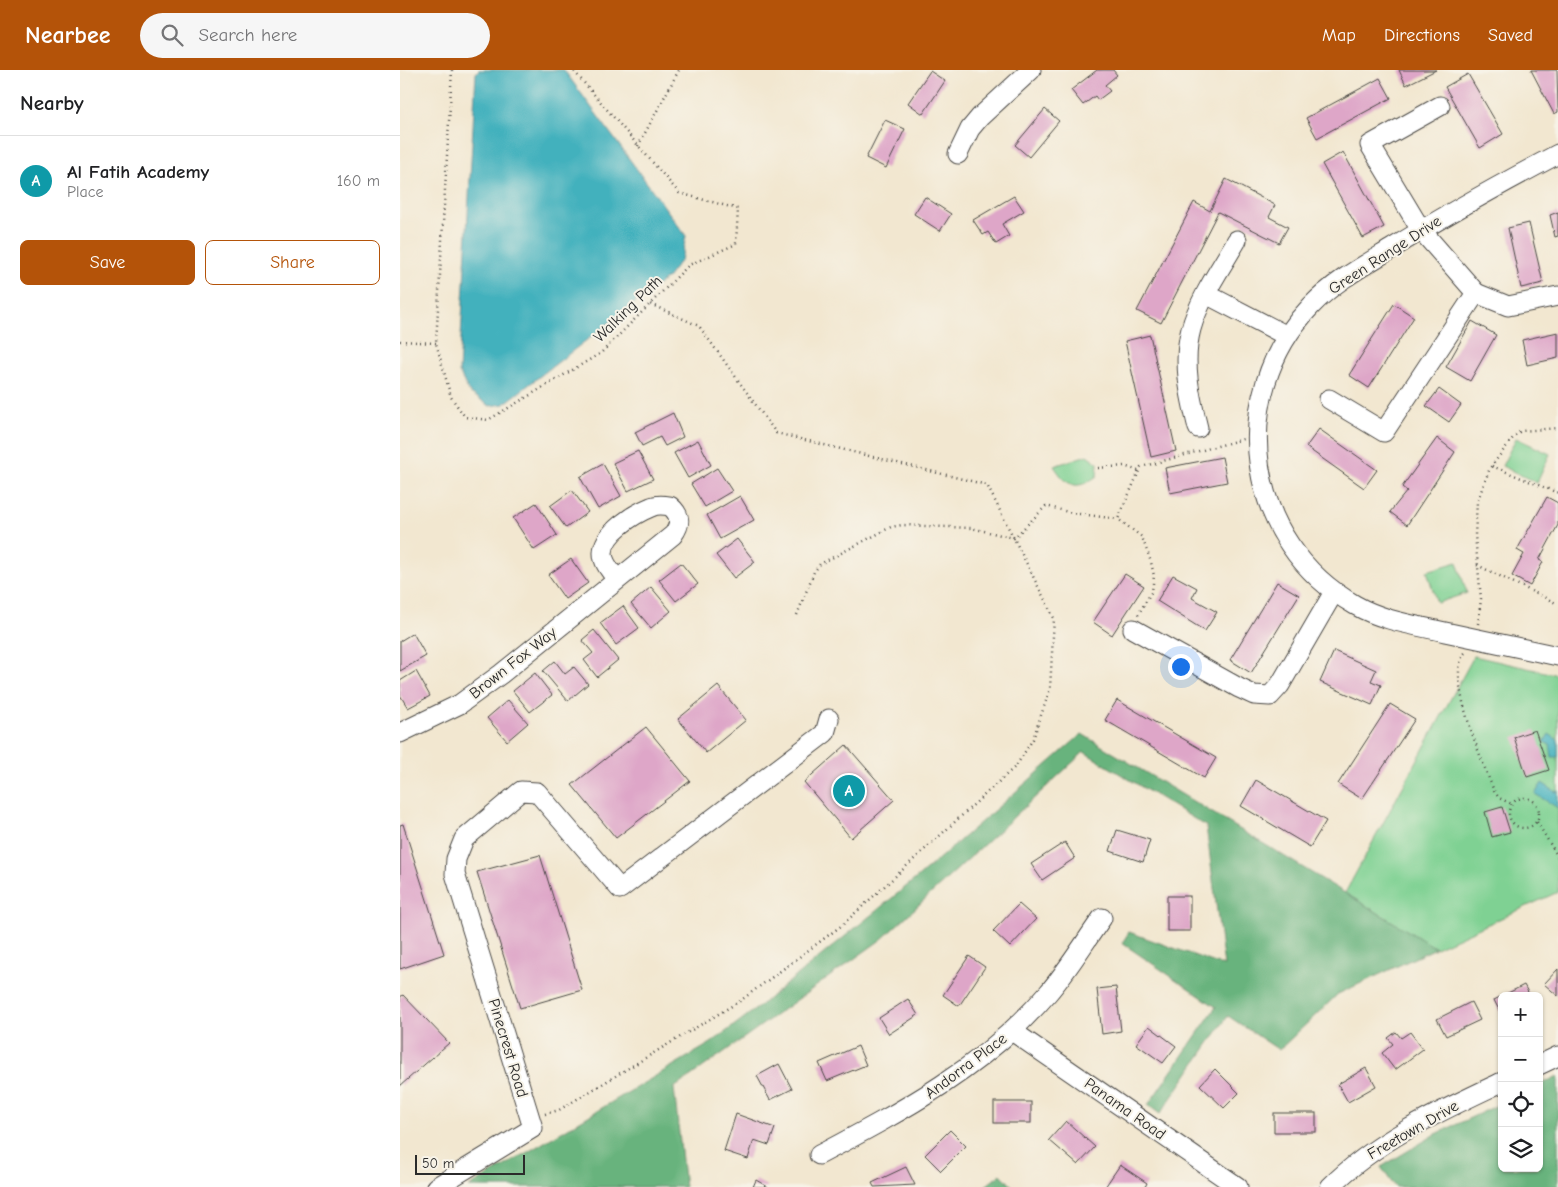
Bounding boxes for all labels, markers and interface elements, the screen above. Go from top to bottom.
search box [140,13,490,58]
text: Nearbee [25,21,110,49]
icon: search [158,21,186,49]
text: Search here [198,24,297,46]
text: Map [1322,25,1356,46]
text: Directions [1384,25,1460,46]
text: Saved [1488,25,1533,46]
text: Nearby [20,91,84,115]
text: Al Fatih Academy [67,161,209,183]
text: A [32,172,40,190]
text: 160 m [337,172,380,190]
text: Place [67,183,103,201]
street label: Green Range Drive [1325,212,1445,298]
button: Save [20,240,195,285]
button: Share [205,240,380,285]
street label: Walking Path [590,272,666,346]
street label: Brown Fox Way [466,623,561,703]
your location [1168,654,1194,680]
pin: A [833,772,865,810]
map controls [1498,992,1543,1172]
button: + [1498,992,1543,1037]
street label: Pinecrest Road [484,996,532,1100]
street label: Andorra Place [922,1029,1010,1103]
button: − [1498,1037,1543,1082]
street label: Panama Road [1081,1074,1169,1144]
button: locate [1498,1082,1543,1127]
street label: Freetown Drive [1364,1097,1462,1163]
button: layers [1498,1127,1543,1172]
scale bar [415,1152,525,1175]
text: 50 m [422,1155,454,1172]

